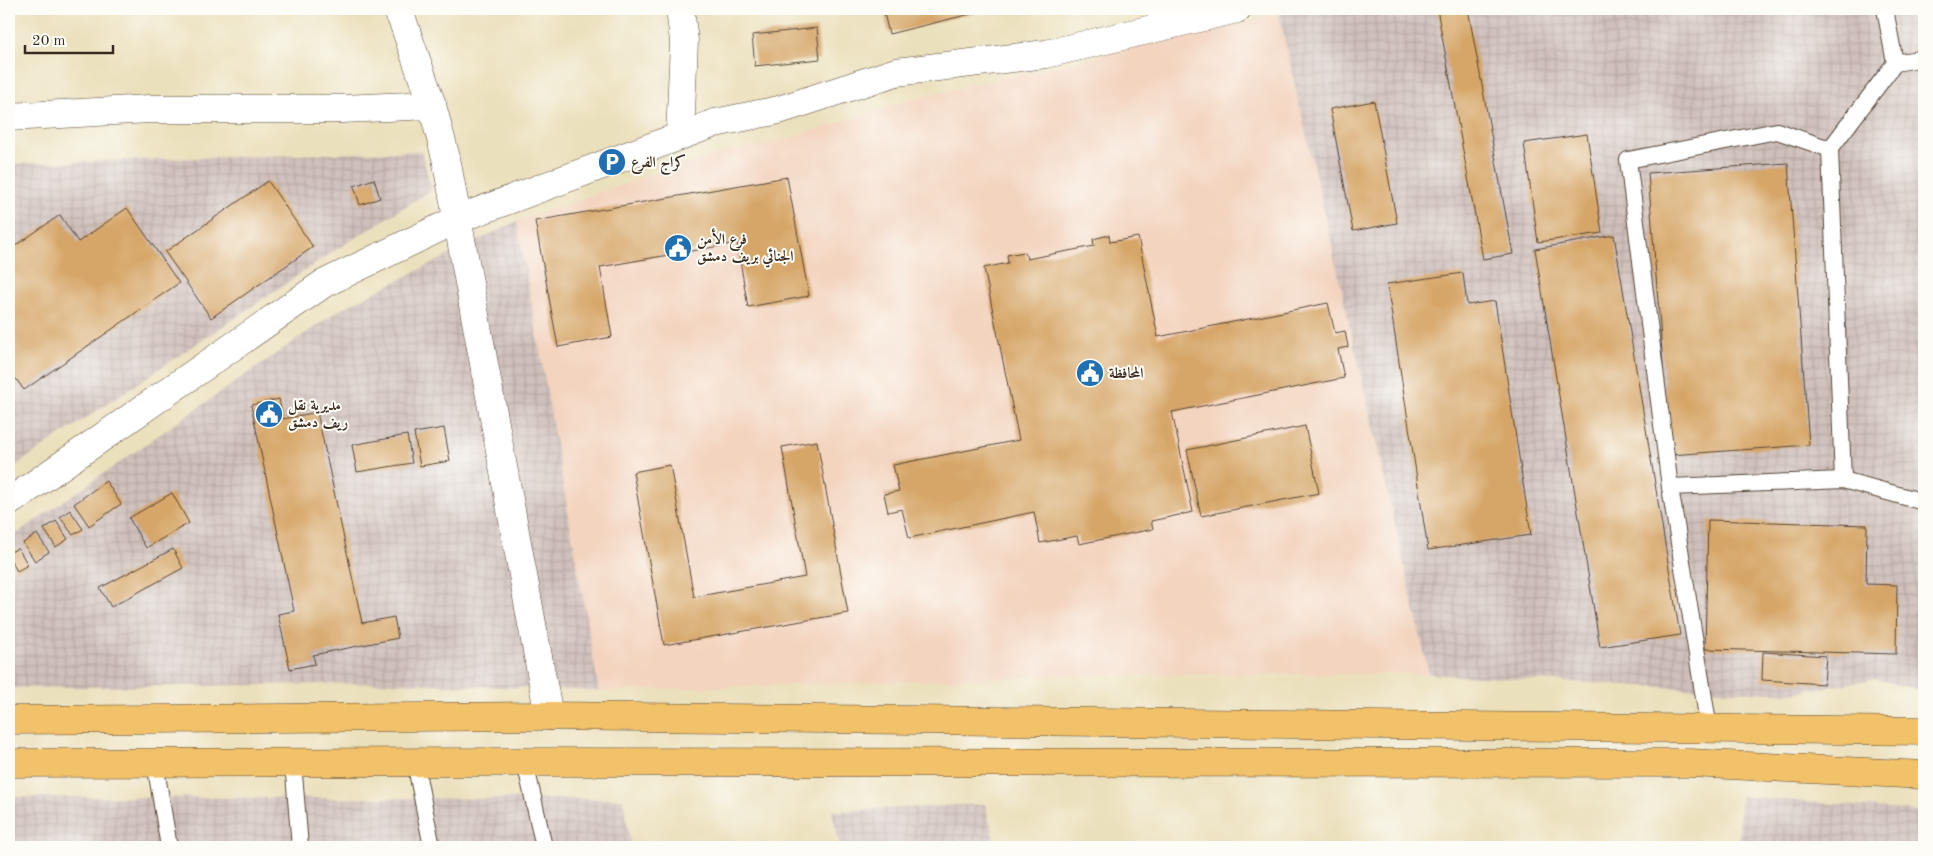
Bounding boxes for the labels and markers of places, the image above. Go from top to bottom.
parking icon: كراج الفرع [597,147,627,177]
place label: كراج الفرع [631,154,686,176]
place label: فرع الأمن الجنائي بريف دمشق [697,228,793,268]
public building icon: فرع الأمن الجنائي بريف دمشق [663,233,693,263]
public building icon: المحافظة [1075,358,1105,388]
place label: المحافظة [1109,366,1144,382]
public building icon: مديرية نقل ريف دمشق [254,399,284,429]
place label: مديرية نقل ريف دمشق [288,399,348,431]

